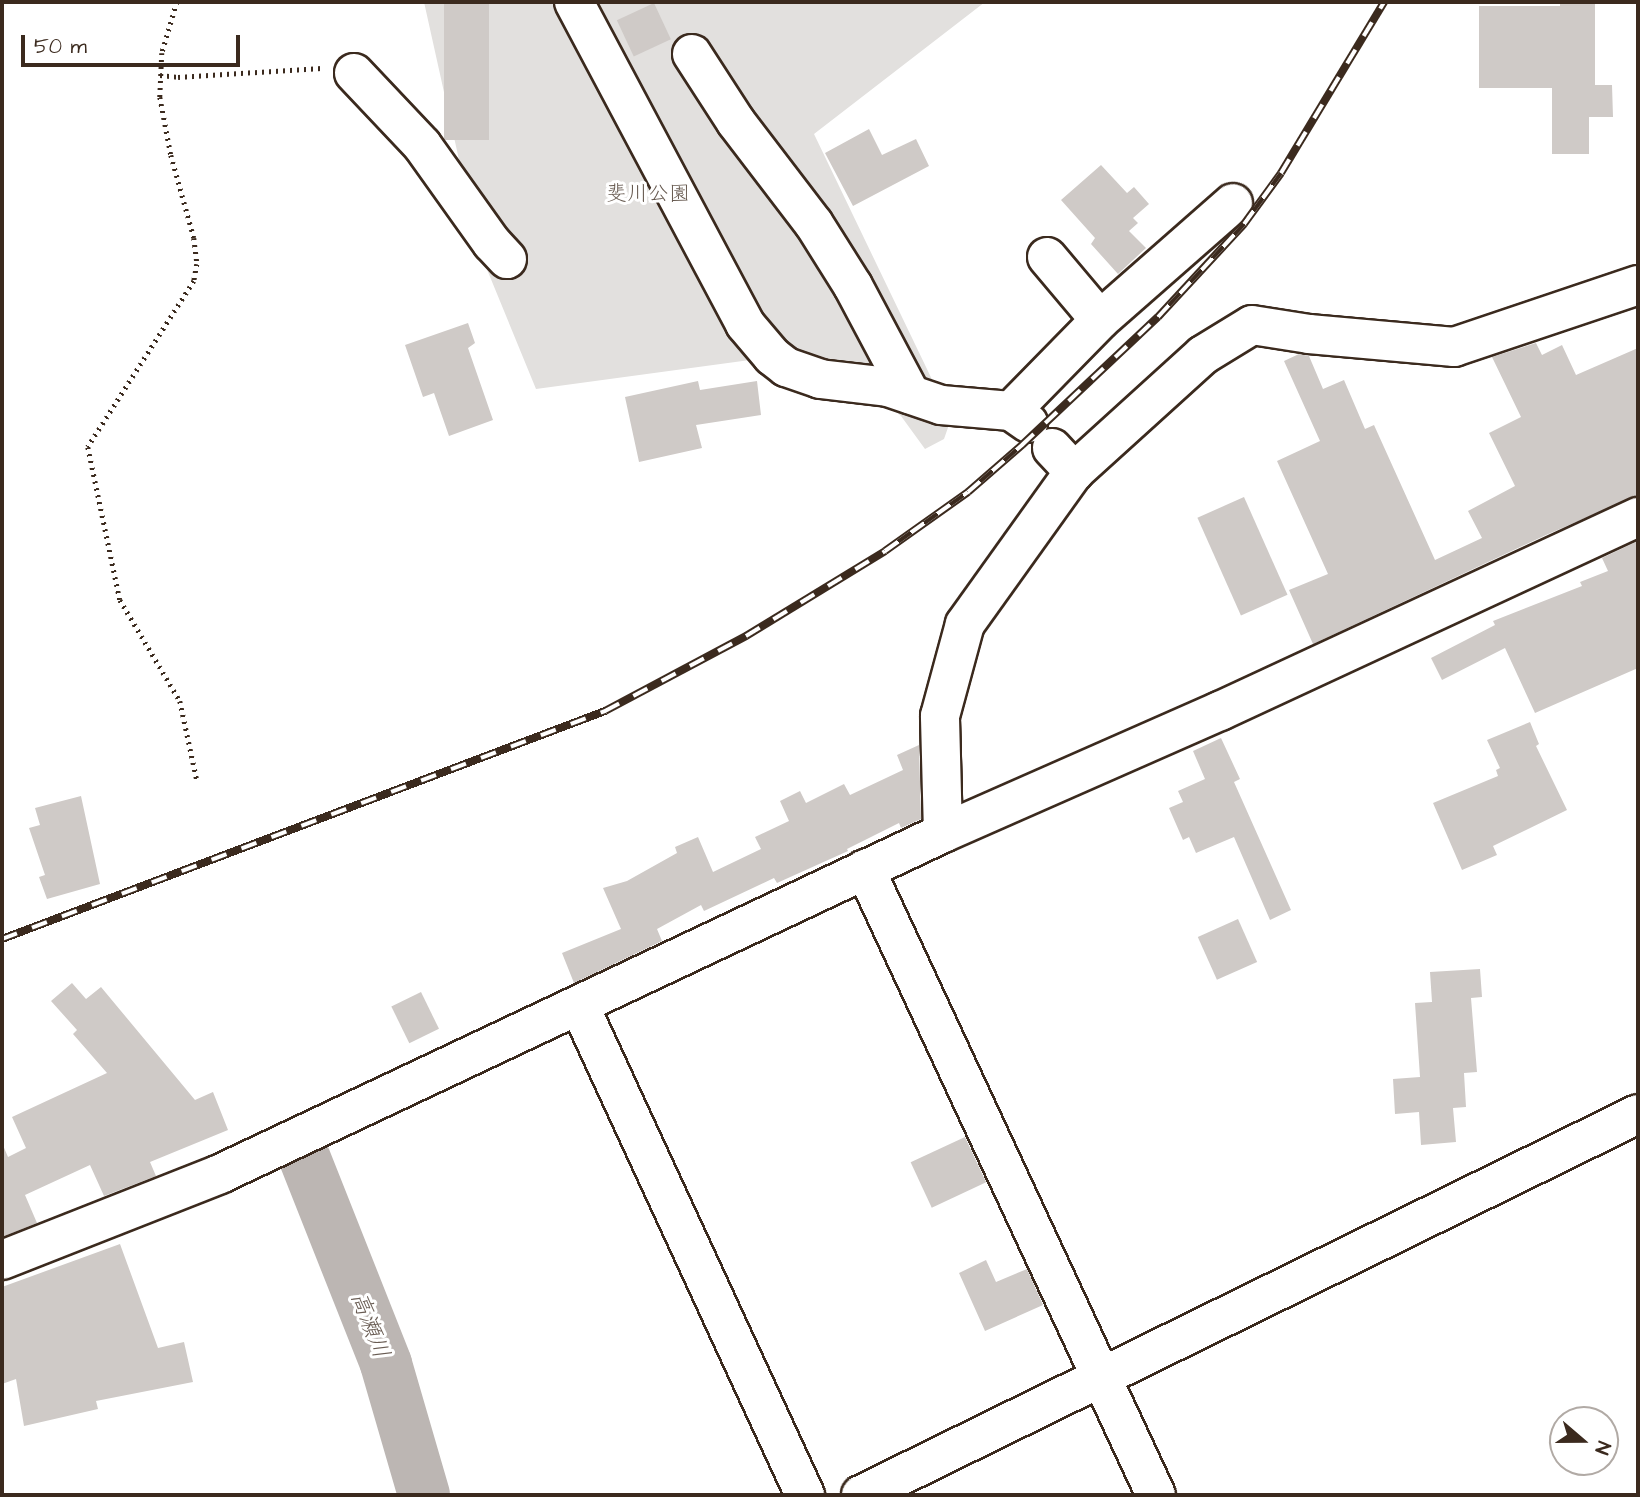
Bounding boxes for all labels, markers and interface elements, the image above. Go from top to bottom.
scale bar [24,21,243,65]
text: 50 m [34,32,87,61]
park label: 斐川公園 [606,181,690,207]
water label: 高瀬川 [345,1288,395,1362]
north arrow [1549,1406,1619,1476]
text: N [1588,1437,1617,1458]

